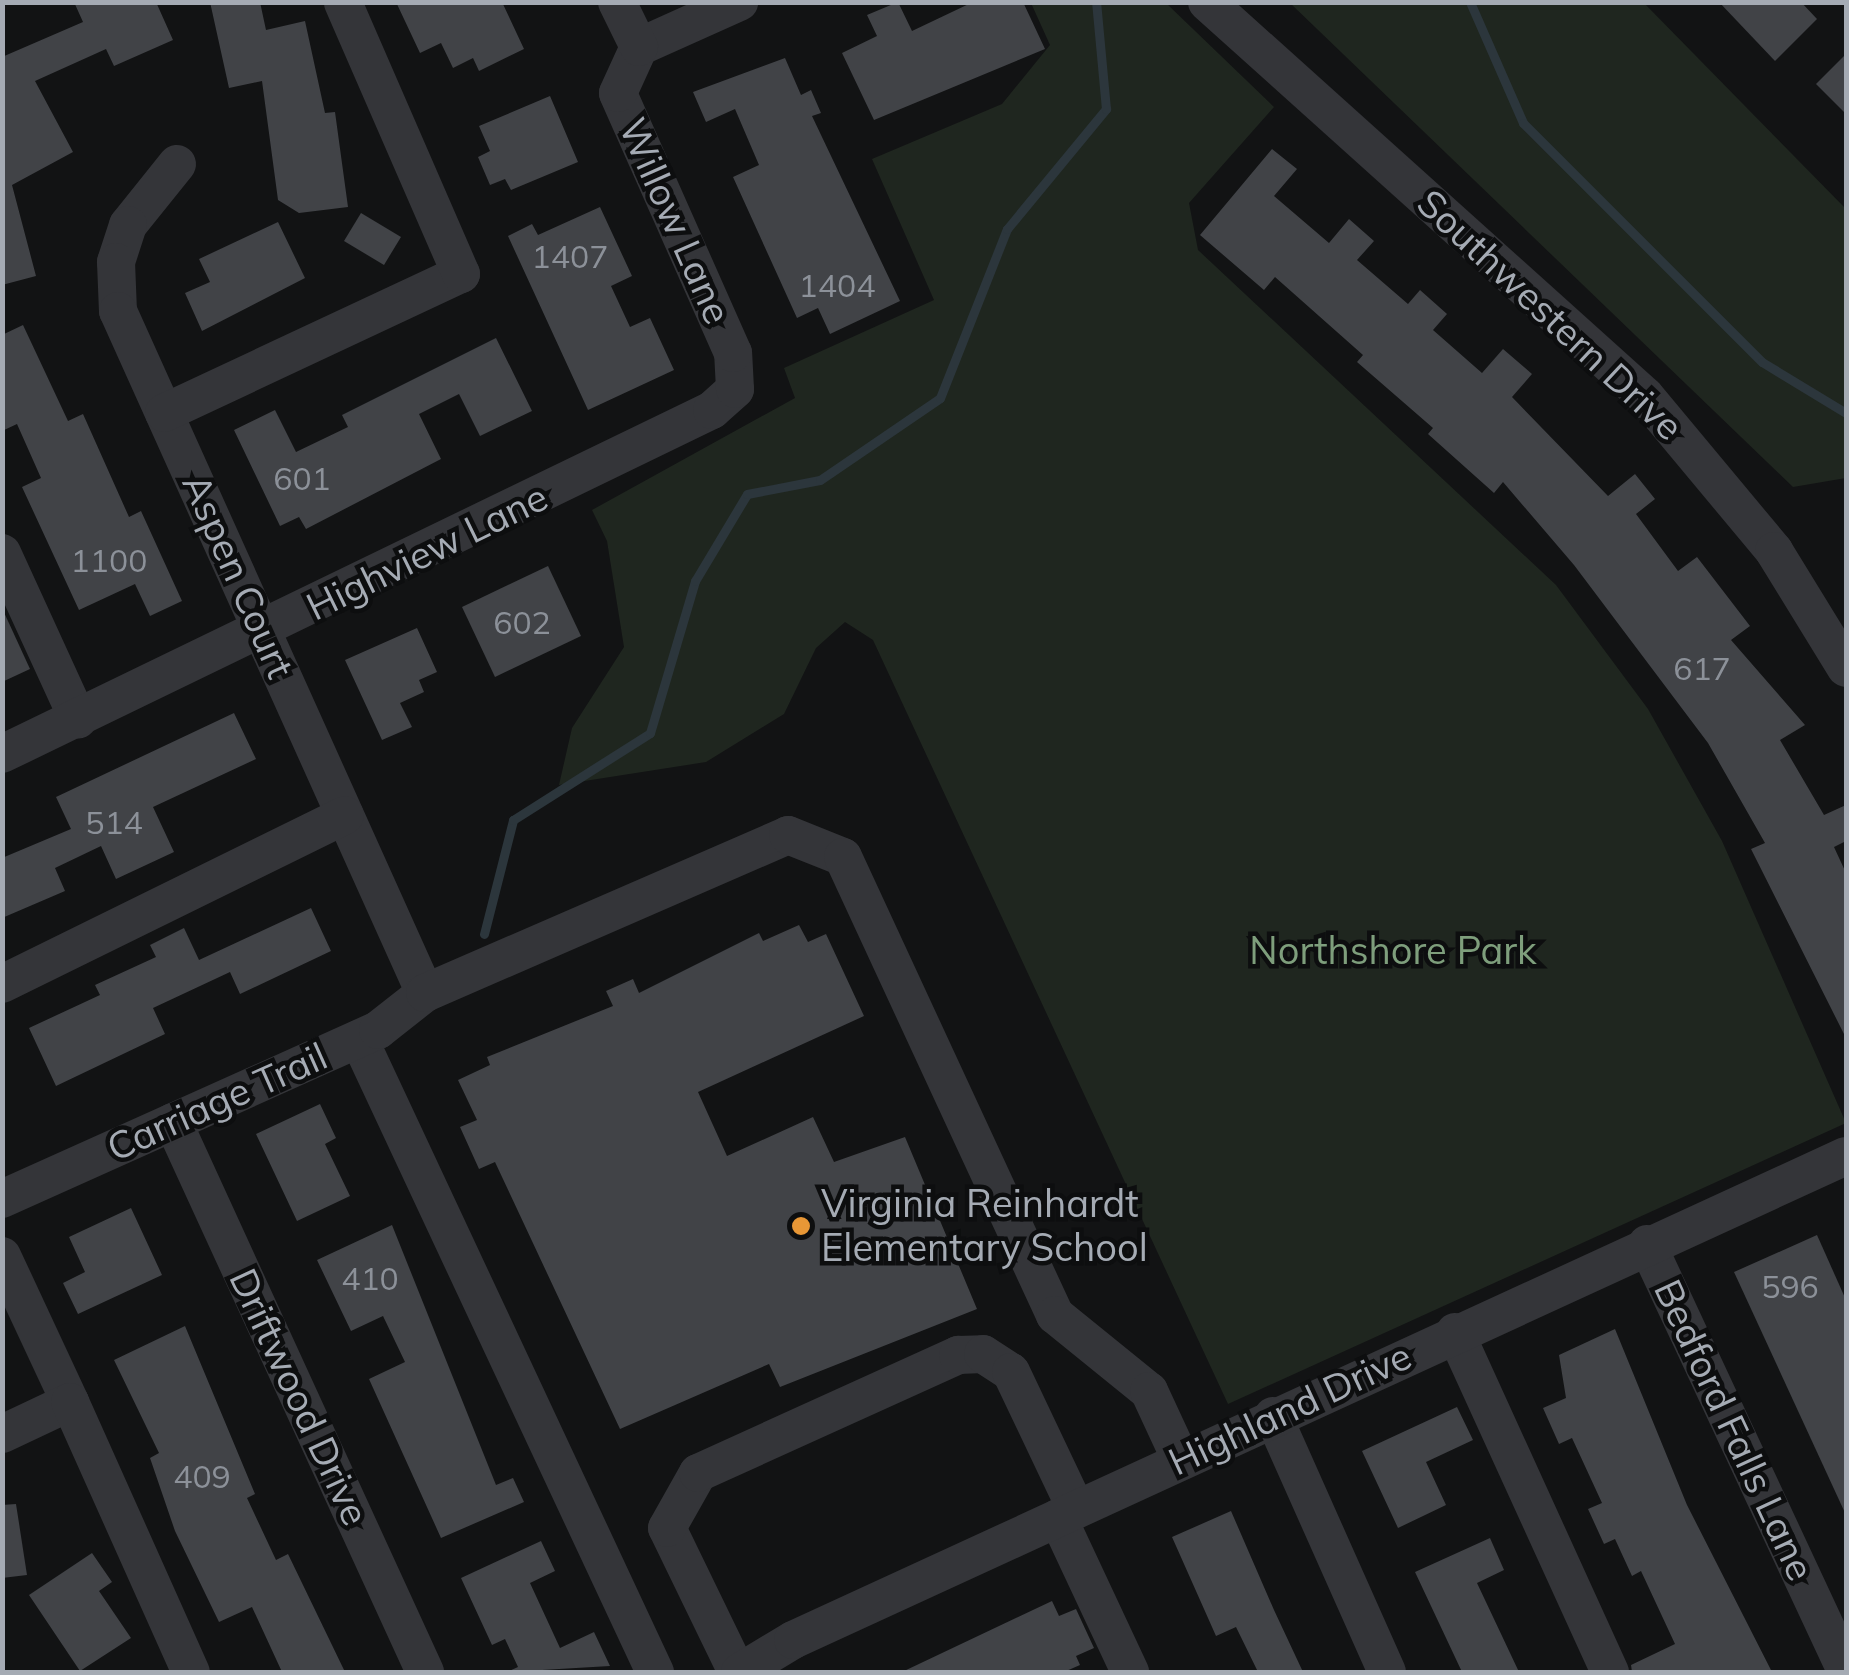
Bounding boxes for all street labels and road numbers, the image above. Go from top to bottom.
street label: Willow Lane [609,111,741,331]
street label: Southwestern Drive [1408,180,1692,450]
street label: Aspen Court [173,467,303,685]
street label: Highview Lane [299,474,555,630]
street label: Carriage Trail [100,1033,334,1171]
street label: Driftwood Drive [220,1262,378,1532]
street label: Bedford Falls Lane [1644,1273,1824,1587]
street label: Highland Drive [1162,1333,1418,1485]

